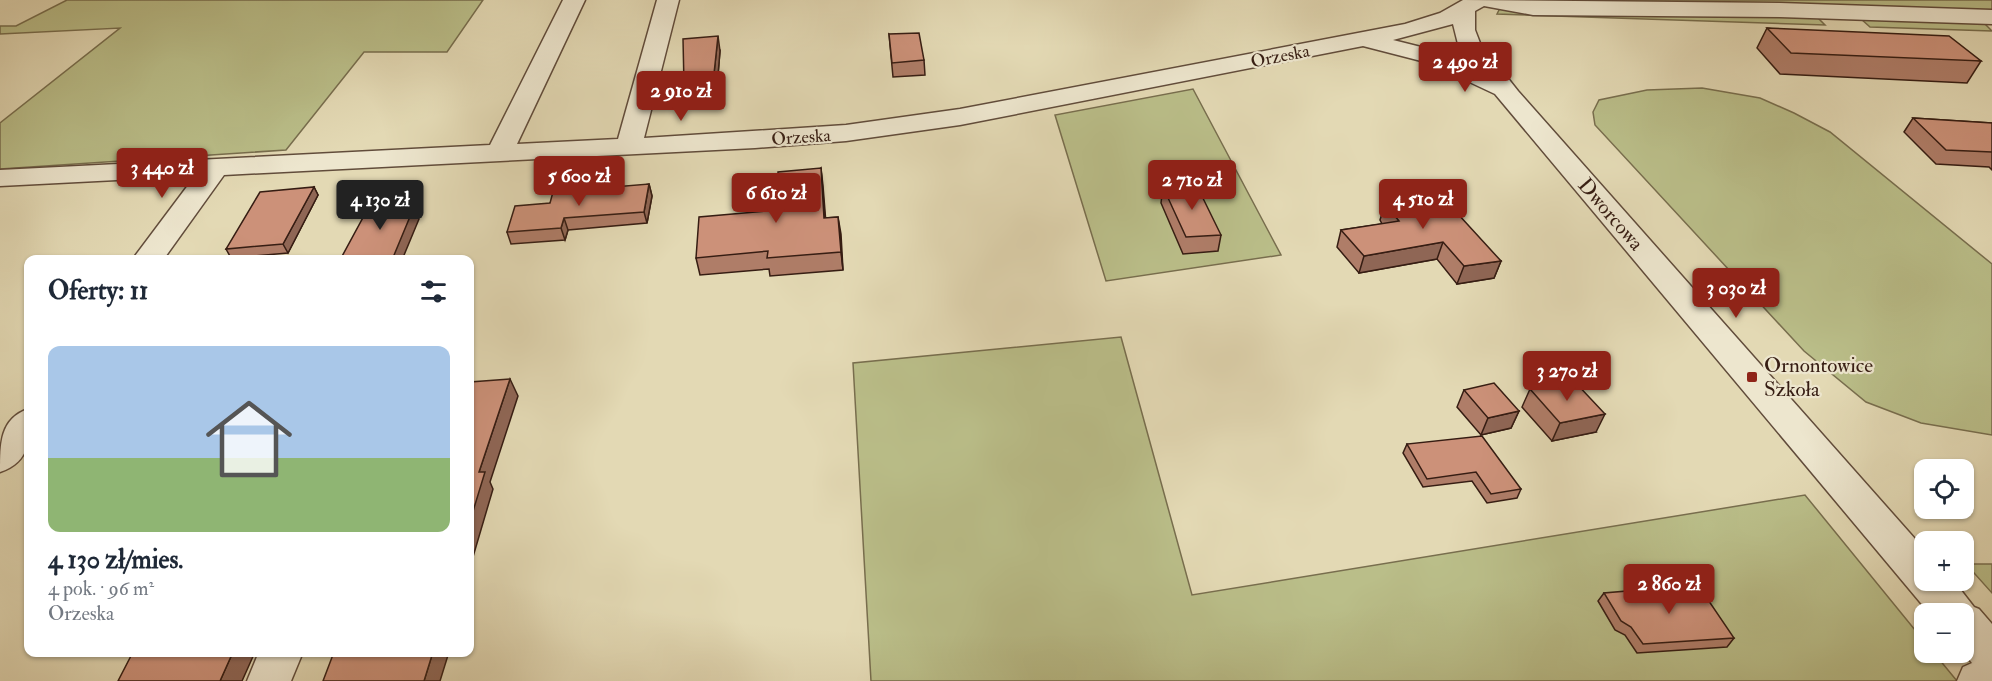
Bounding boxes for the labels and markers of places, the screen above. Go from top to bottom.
pin: 2 490 zł [1403,42,1527,93]
pin: 2 910 zł [619,71,743,122]
pin: 3 440 zł [100,148,224,199]
pin: 5 600 zł [517,156,641,207]
pin: 2 710 zł [1130,160,1254,211]
pin: 6 610 zł [714,173,838,224]
pin: 4 510 zł [1361,179,1485,230]
pin: 4 130 zł [318,180,442,231]
pin: 3 030 zł [1674,268,1798,319]
pin: 3 270 zł [1505,351,1629,402]
place label: Ornontowice Szkoła [1764,352,1873,403]
marker: Ornontowice Szkoła [1745,370,1759,384]
pin: 2 860 zł [1607,564,1731,615]

